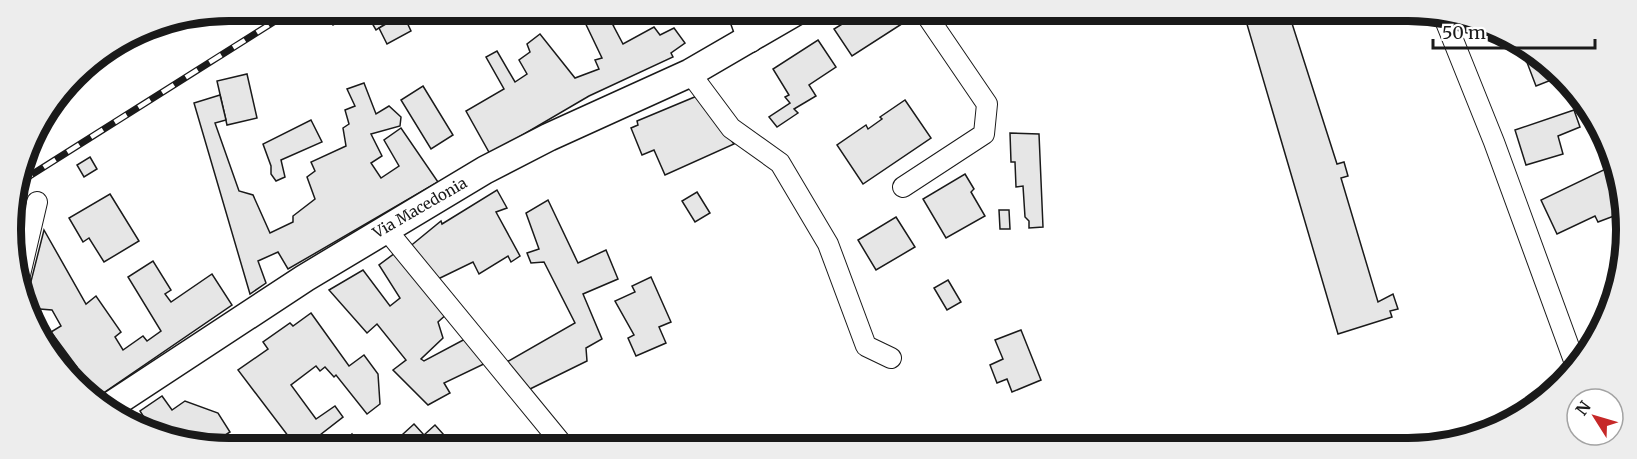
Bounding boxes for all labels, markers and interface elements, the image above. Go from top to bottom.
scale bar [1433,12,1595,50]
text: 50 m [1442,21,1486,44]
street label: Via Macedonia [368,173,470,243]
north arrow [1565,387,1625,447]
text: N [1571,397,1595,419]

